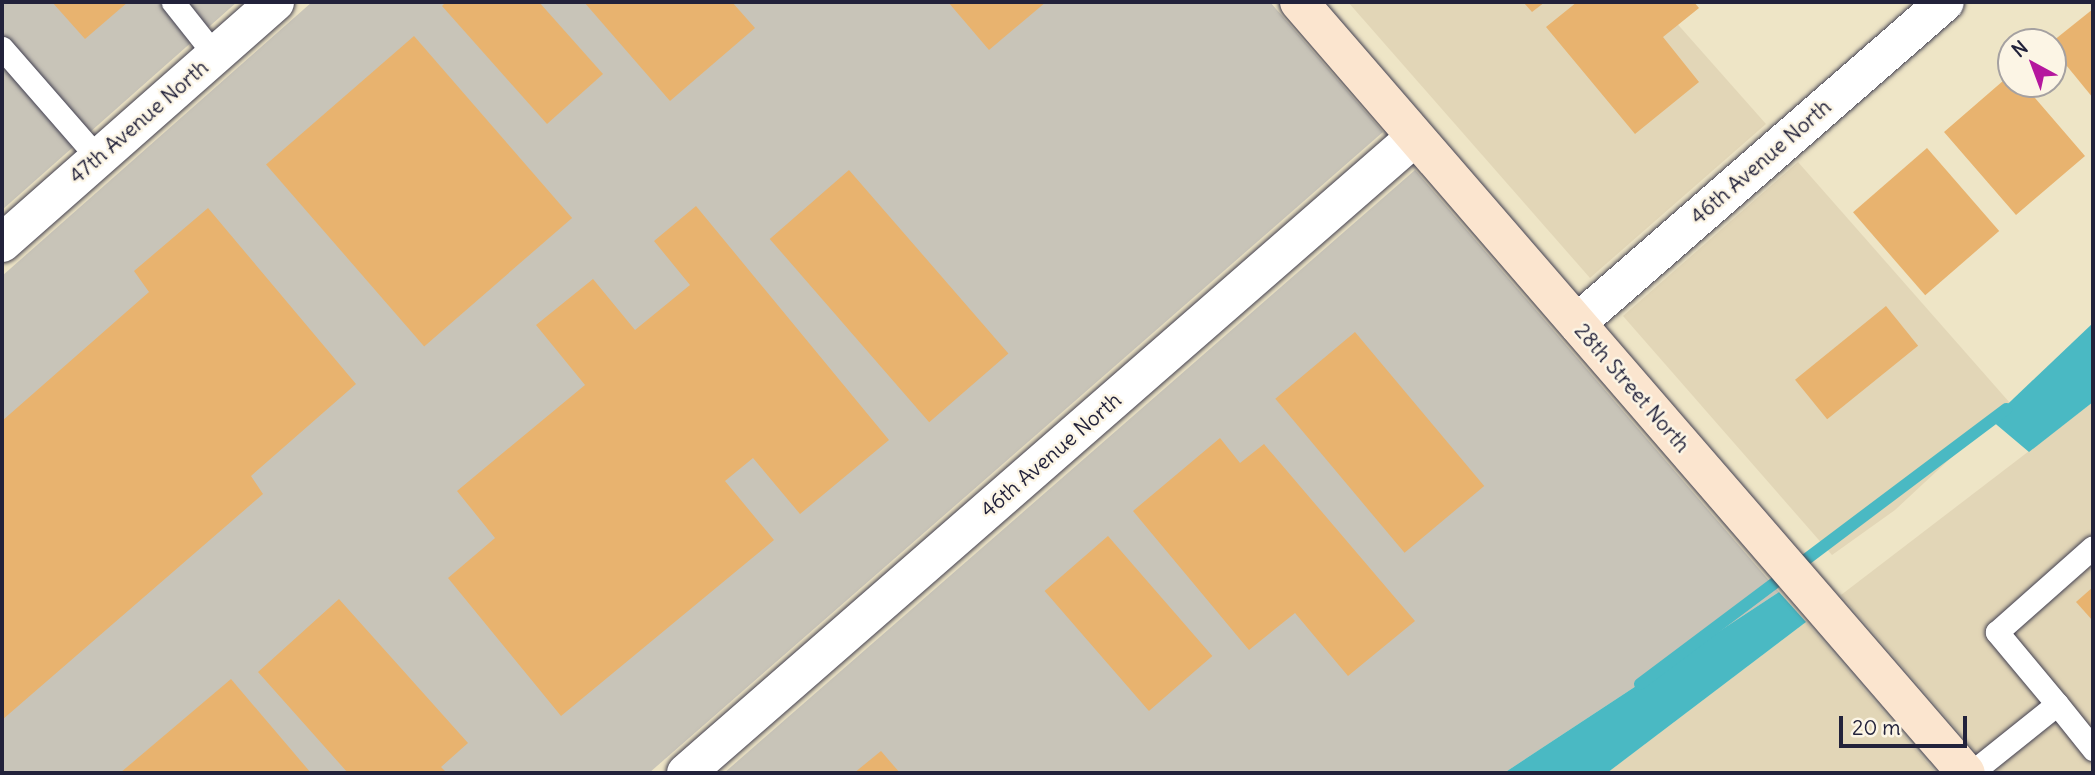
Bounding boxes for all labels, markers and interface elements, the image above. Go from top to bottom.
north arrow [1997,28,2067,98]
text: N [2007,35,2032,62]
street label: 47th Avenue North [64,55,214,189]
street label: 46th Avenue North [1686,94,1836,230]
street label: 28th Street North [1569,318,1695,458]
street label: 46th Avenue North [976,387,1126,523]
scale bar [1843,702,1971,746]
text: 20 m [1852,714,1901,741]

